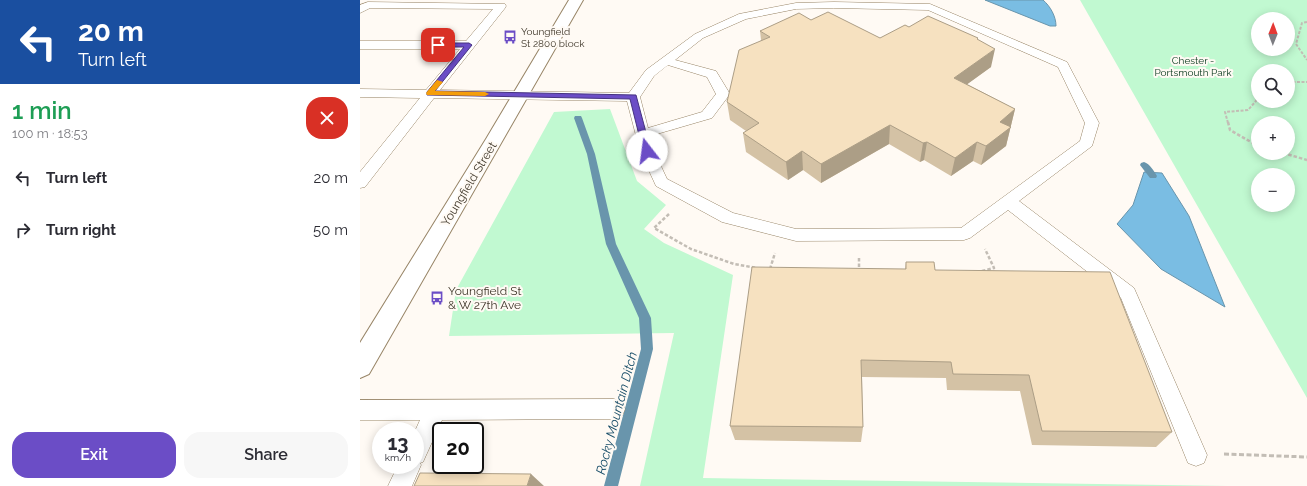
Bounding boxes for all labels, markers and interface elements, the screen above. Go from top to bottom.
north arrow [1251,12,1295,56]
map controls [1251,12,1295,212]
text: 20 m [78,15,144,48]
icon: left [12,16,64,68]
place label: Youngfield St 2800 block [521,26,585,49]
pin [421,28,455,62]
bus stop icon: Youngfield St 2800 block [502,29,518,45]
icon: arrive [427,34,449,56]
text: Turn left [78,49,147,70]
park label: Chester - Portsmouth Park [1155,55,1232,78]
button: search [1251,64,1295,108]
text: 1 min [12,96,72,125]
button: close [306,97,348,139]
button: + [1251,116,1295,160]
text: 100 m · 18:53 [12,126,88,141]
position arrow [626,130,668,172]
street label: Youngfield Street [438,139,500,229]
icon: left [12,167,34,189]
button: − [1251,168,1295,212]
text: Turn left [46,169,107,187]
text: 20 m [313,169,348,187]
icon: right [12,219,34,241]
text: Turn right [46,221,116,239]
text: 50 m [313,221,348,239]
place label: Youngfield St & W 27th Ave [448,284,521,312]
bus stop icon: Youngfield St & W 27th Ave [429,290,445,306]
water label: Rocky Mountain Ditch [593,350,640,476]
speed limit sign: 20 [432,422,484,474]
text: 13 [387,431,409,455]
button: Exit [12,432,176,478]
button: Share [184,432,348,478]
text: km/h [385,452,411,463]

